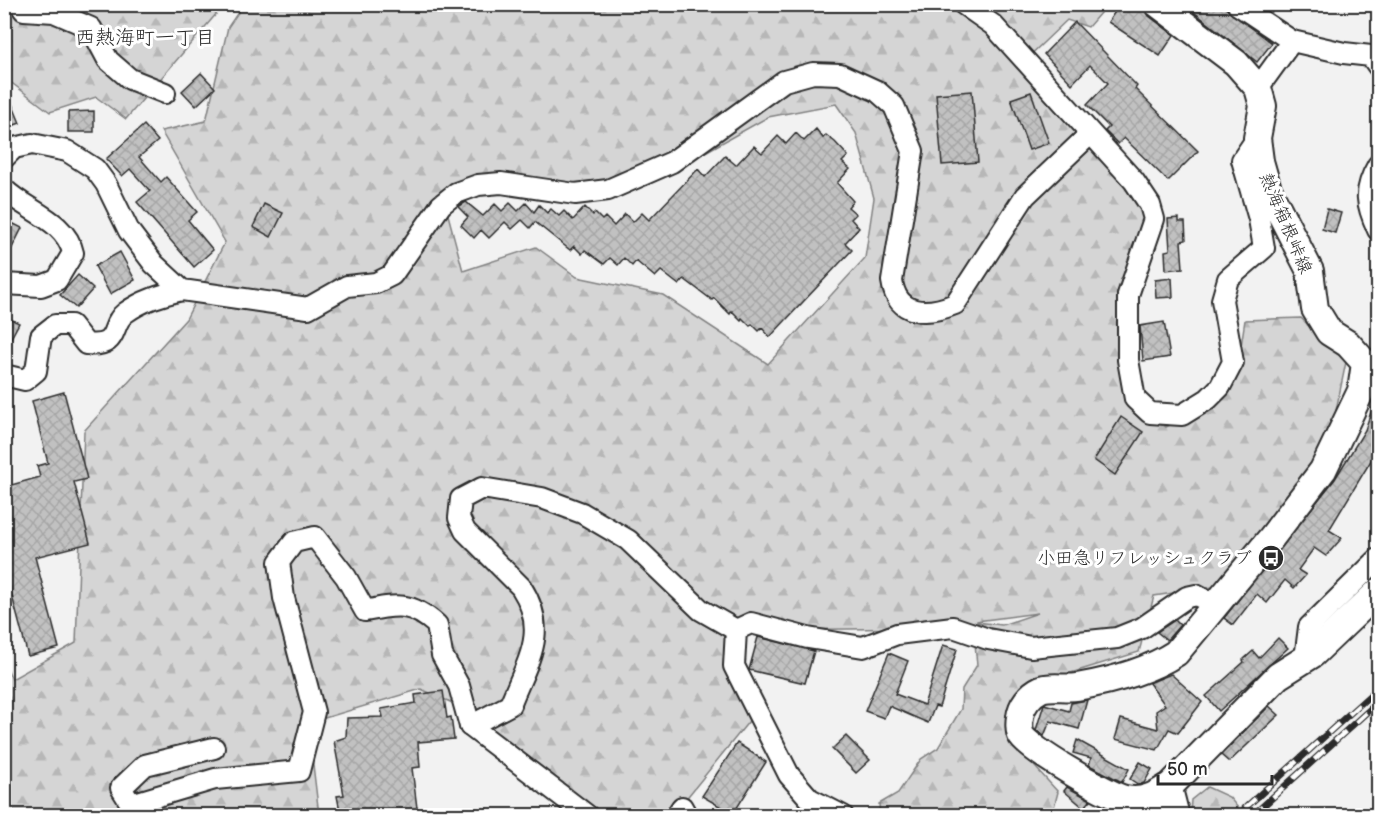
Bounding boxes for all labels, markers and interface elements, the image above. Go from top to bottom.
district label: 西熱海町一丁目 [75,26,215,50]
street label: 熱海箱根峠線 [1255,169,1316,277]
bus stop icon: 小田急リフレッシュクラブ [1256,543,1286,573]
place label: 小田急リフレッシュクラブ [1037,548,1252,569]
scale bar [1158,748,1272,786]
text: 50 m [1167,759,1208,780]

